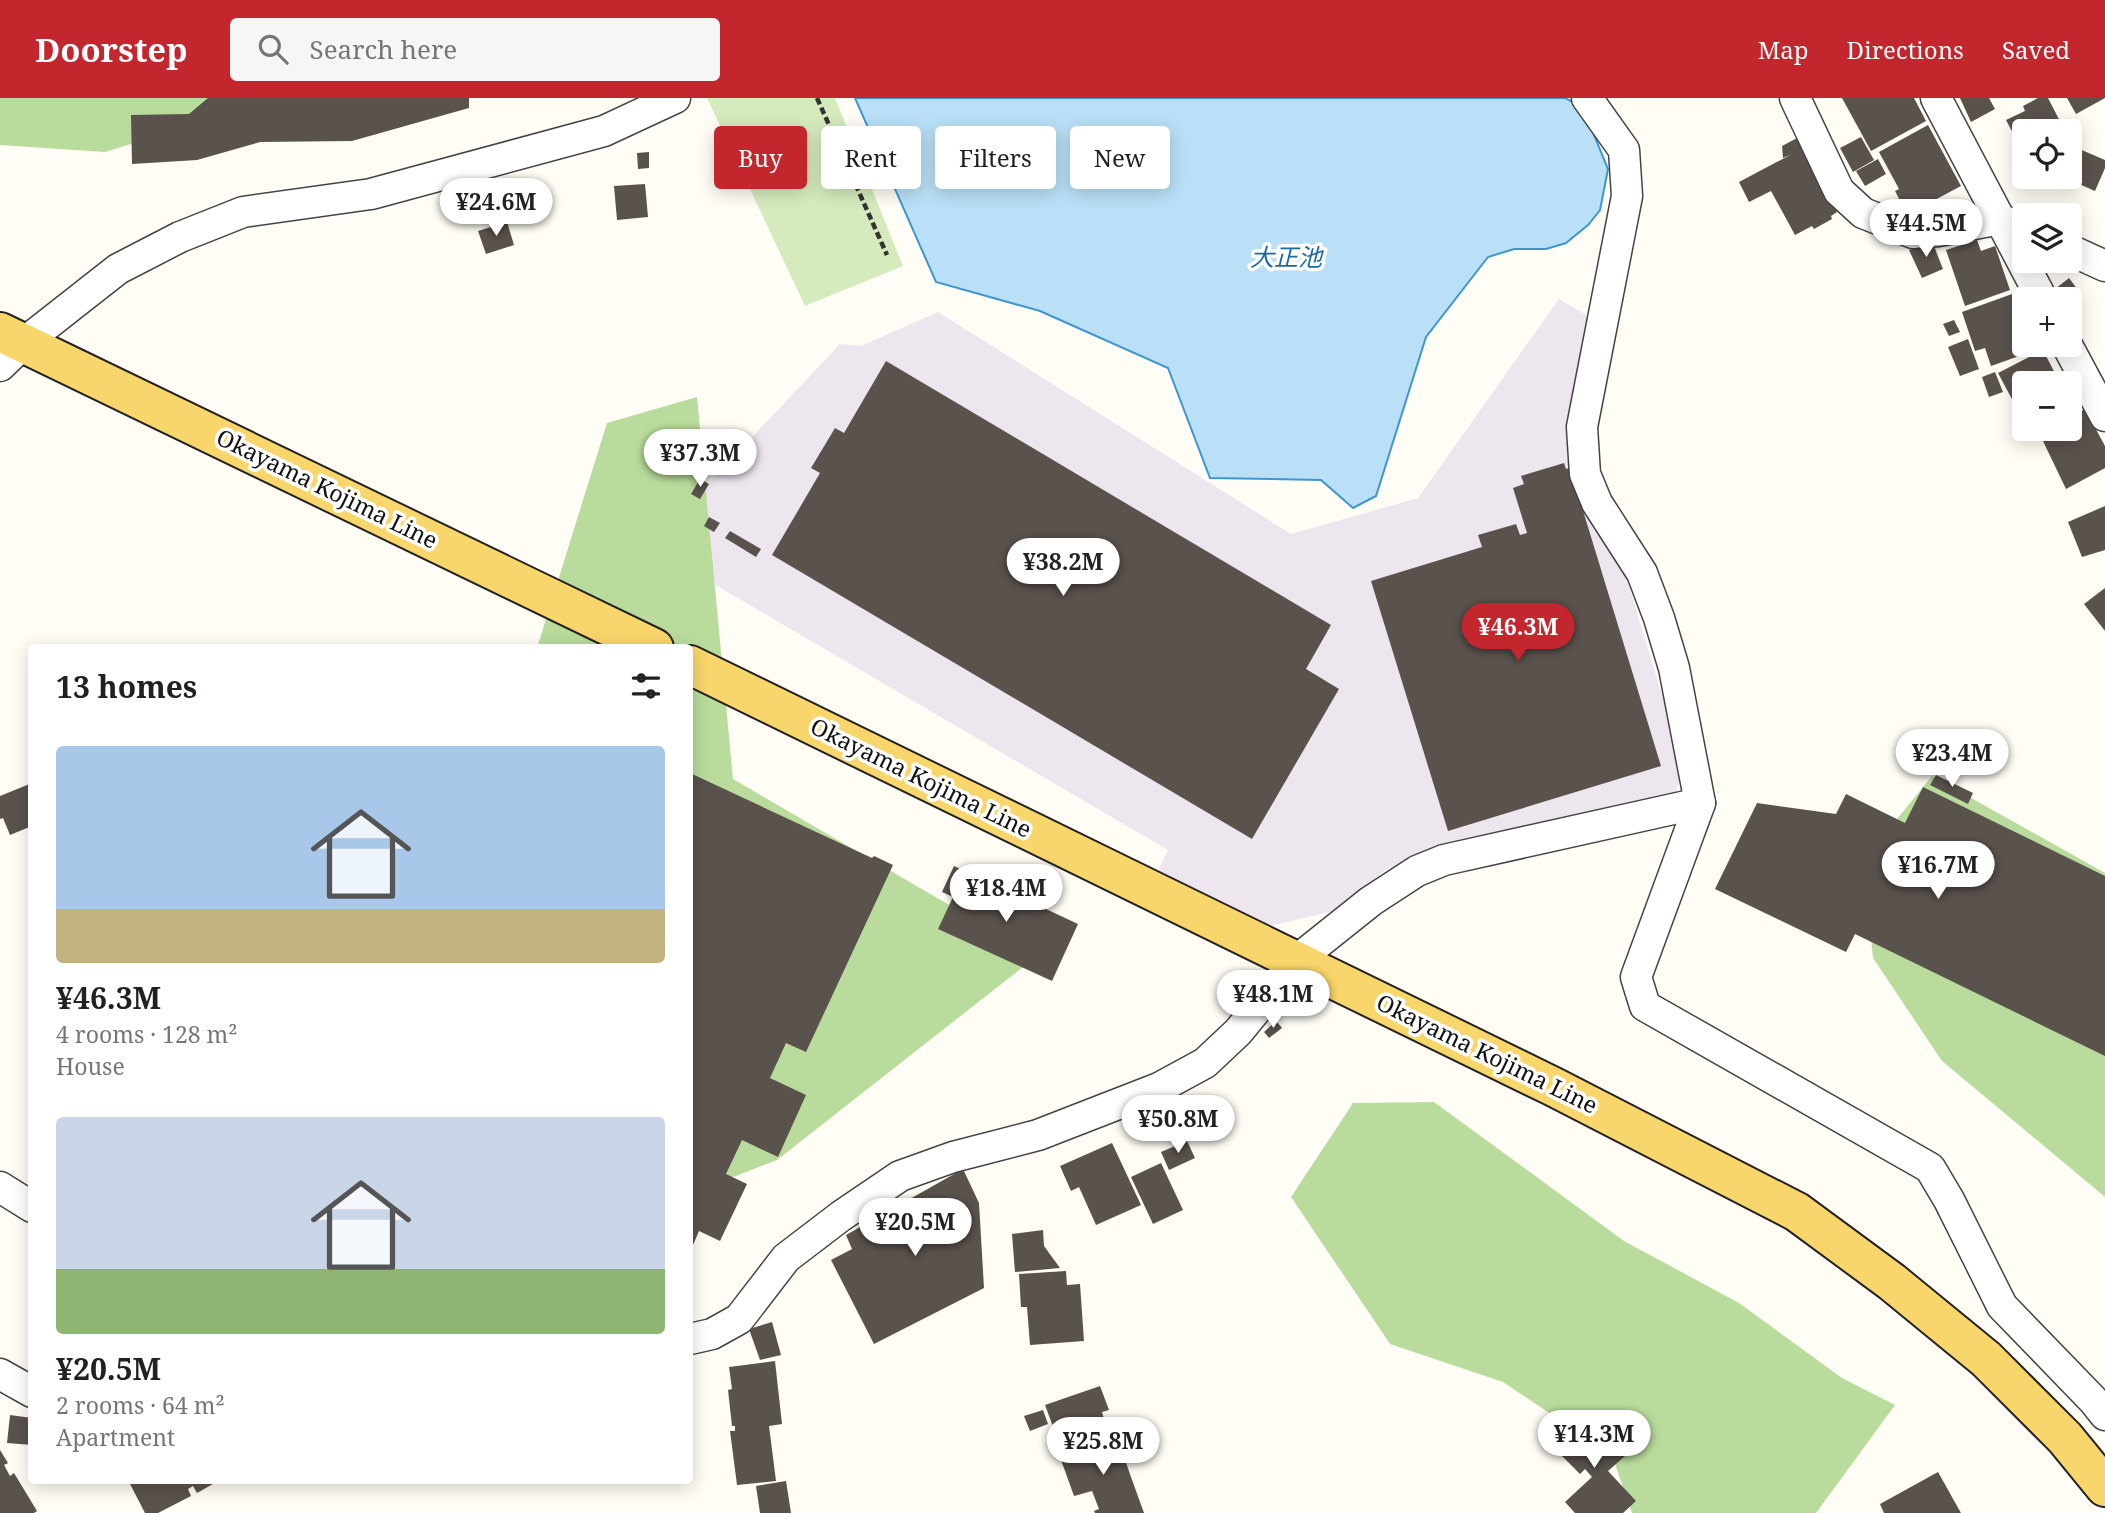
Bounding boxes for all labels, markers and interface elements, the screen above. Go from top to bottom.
search box [230,18,720,81]
text: Doorstep [35,27,188,72]
icon: search [254,30,292,68]
text: Search here [310,31,457,67]
text: Map [1758,33,1809,66]
text: Directions [1847,33,1964,66]
text: Saved [2002,33,2070,66]
map controls [2012,119,2082,441]
button: locate [2012,119,2082,189]
chip: Buy [714,126,807,189]
chip: Rent [821,126,921,189]
chip: Filters [935,126,1056,189]
chip: New [1070,126,1170,189]
pin: ¥24.6M [439,178,553,238]
text: ¥24.6M [456,185,536,217]
pin: ¥44.5M [1869,200,1983,259]
button: layers [2012,203,2082,273]
text: ¥44.5M [1886,206,1966,238]
water label: 大正池 [1250,240,1324,273]
button: + [2012,287,2082,357]
button: − [2012,371,2082,441]
street label: Okayama Kojima Line [212,421,443,556]
pin: ¥37.3M [643,430,757,489]
text: ¥37.3M [660,436,740,468]
pin: ¥38.2M [1006,538,1120,598]
text: ¥38.2M [1023,545,1103,577]
pin: ¥46.3M [1461,603,1575,663]
text: ¥46.3M [1478,610,1558,642]
text: 13 homes [56,666,197,707]
icon: filters [627,667,665,705]
street label: Okayama Kojima Line [806,710,1037,845]
pin: ¥23.4M [1895,730,2009,789]
text: ¥23.4M [1912,736,1992,768]
icon: home [298,791,424,917]
pin: ¥16.7M [1881,842,1995,901]
text: ¥16.7M [1898,848,1978,880]
pin: ¥18.4M [949,864,1063,924]
text: ¥18.4M [966,871,1046,903]
pin: ¥48.1M [1216,970,1330,1030]
text: ¥46.3M [56,977,161,1018]
text: ¥48.1M [1233,977,1313,1009]
street label: Okayama Kojima Line [1372,986,1603,1121]
text: 4 rooms · 128 m² [56,1018,238,1050]
text: House [56,1050,125,1082]
pin: ¥50.8M [1121,1096,1235,1155]
text: ¥50.8M [1138,1102,1218,1134]
icon: home [298,1162,424,1288]
pin: ¥20.5M [858,1198,972,1258]
text: ¥20.5M [875,1205,955,1237]
text: ¥20.5M [56,1348,161,1389]
text: 2 rooms · 64 m² [56,1389,225,1421]
pin: ¥14.3M [1537,1410,1651,1470]
text: ¥14.3M [1554,1417,1634,1449]
pin: ¥25.8M [1046,1418,1160,1477]
text: Apartment [56,1421,175,1453]
text: ¥25.8M [1063,1424,1143,1456]

